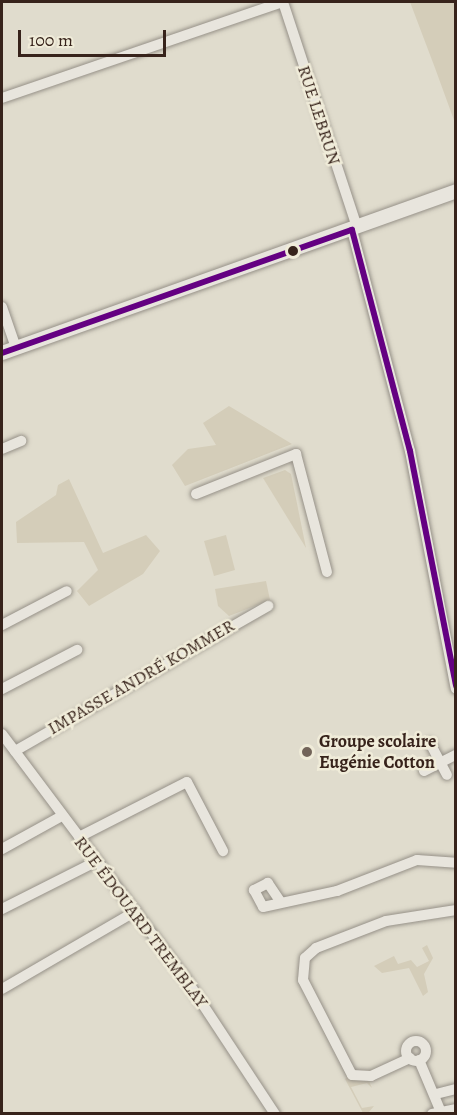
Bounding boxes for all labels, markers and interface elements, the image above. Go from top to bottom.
scale bar [21,18,170,56]
text: 100 m [29,28,73,52]
street label: RUE LEBRUN [293,63,345,167]
unlabelled marker [287,245,299,257]
street label: IMPASSE ANDRÉ KOMMER [44,615,238,739]
place label: Groupe scolaire Eugénie Cotton [319,731,436,774]
marker: Groupe scolaire Eugénie Cotton [300,745,314,759]
street label: RUE ÉDOUARD TREMBLAY [69,832,213,1012]

